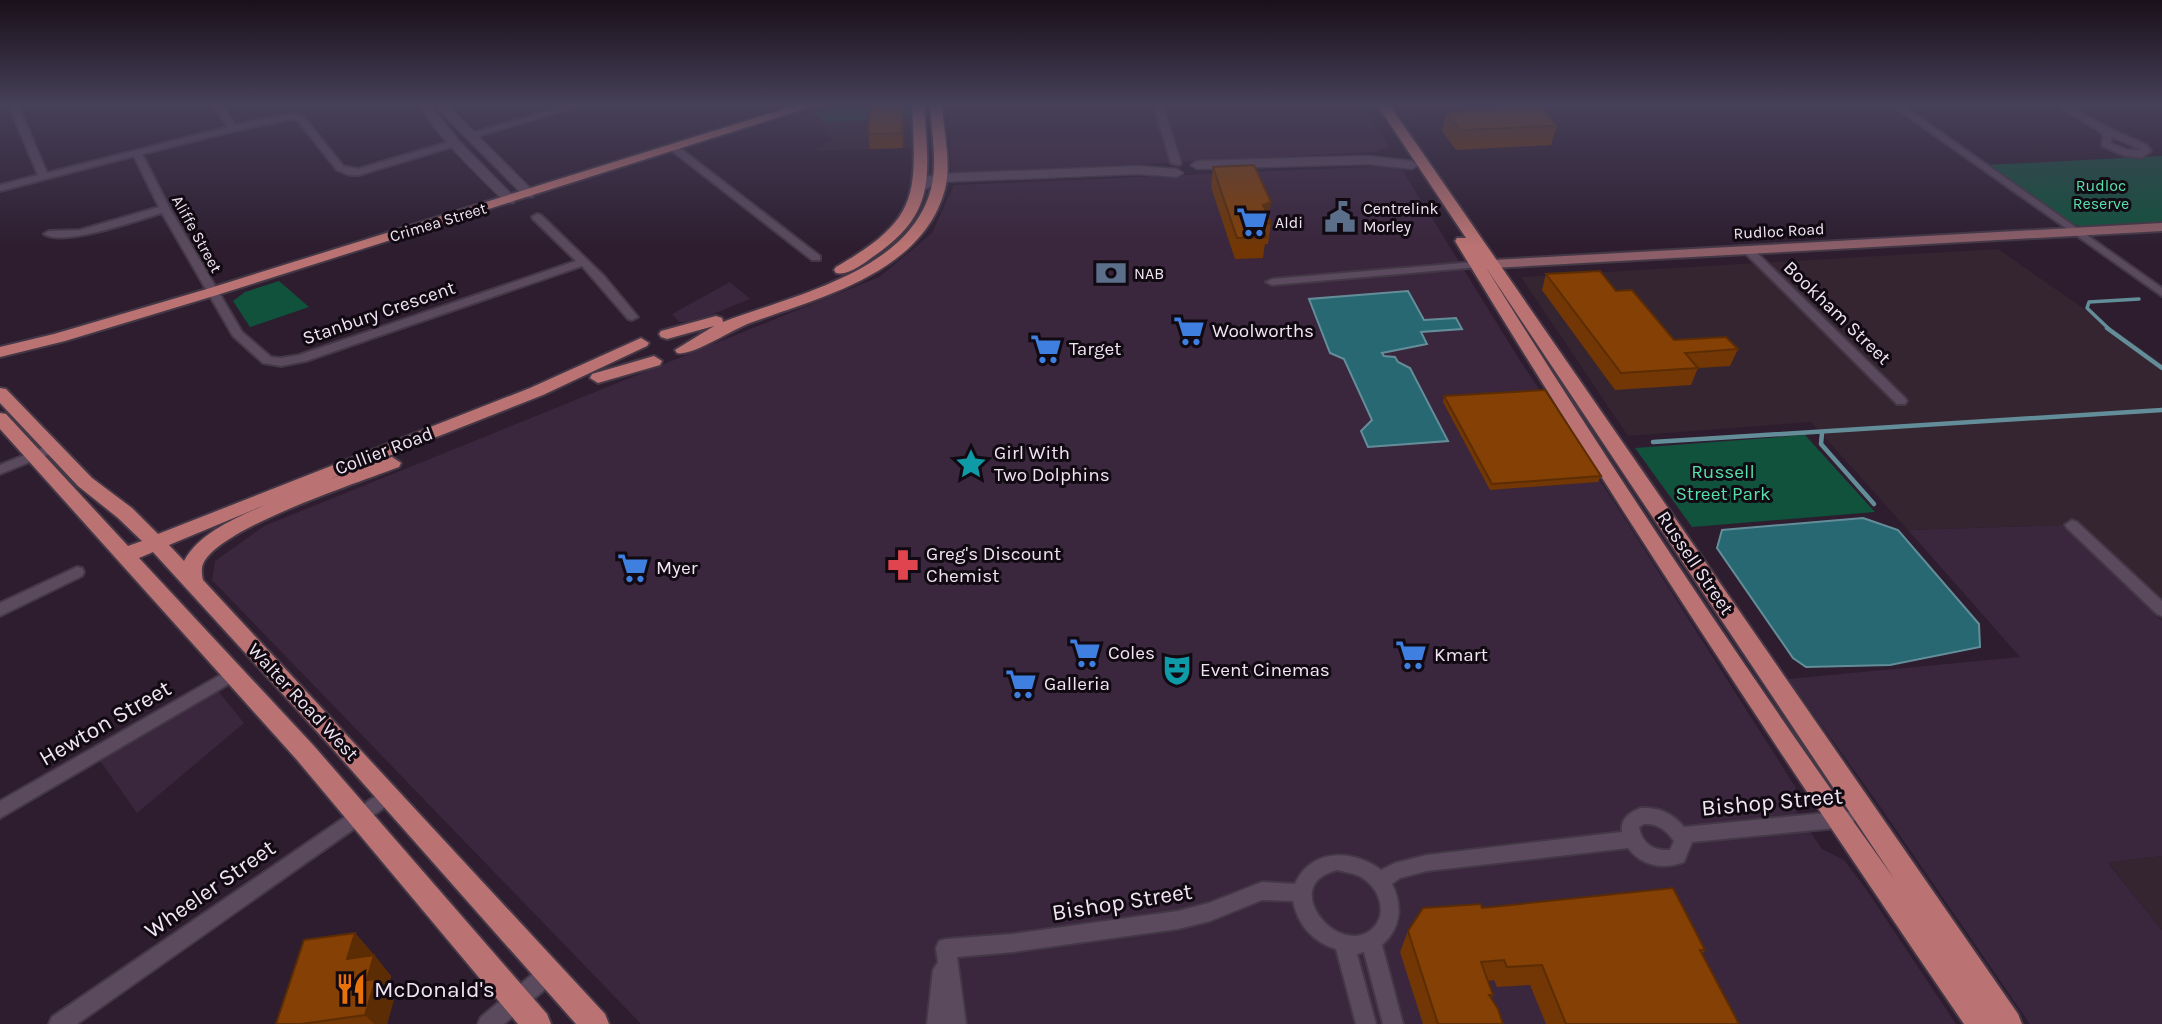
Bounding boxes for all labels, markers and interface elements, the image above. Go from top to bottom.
park label: Rudloc Reserve [2073,176,2129,213]
street label: Aliffe Street [168,192,226,276]
street label: Crimea Street [387,198,489,246]
place label: Centrelink Morley [1363,199,1439,236]
public building icon: Centrelink Morley [1323,200,1357,234]
supermarket icon: Aldi [1235,205,1269,239]
place label: Aldi [1275,213,1303,232]
street label: Rudloc Road [1733,219,1825,243]
bank icon: NAB [1094,256,1128,290]
street label: Bookham Street [1779,257,1895,369]
place label: NAB [1134,264,1164,283]
street label: Stanbury Crescent [300,277,458,349]
supermarket icon: Woolworths [1172,314,1206,348]
place label: Woolworths [1212,320,1314,342]
supermarket icon: Target [1029,332,1063,366]
place label: Target [1069,338,1122,360]
street label: Collier Road [332,422,436,480]
place label: Girl With Two Dolphins [994,442,1110,486]
place icon: Girl With Two Dolphins [954,447,988,481]
park label: Russell Street Park [1675,461,1771,505]
street label: Russell Street [1652,507,1738,619]
place label: Greg's Discount Chemist [926,543,1061,587]
pharmacy icon: Greg's Discount Chemist [886,548,920,582]
supermarket icon: Myer [616,551,650,585]
place label: Myer [656,557,698,579]
supermarket icon: Coles [1068,636,1102,670]
supermarket icon: Kmart [1394,638,1428,672]
street label: Walter Road West [243,639,363,765]
place label: Coles [1108,642,1155,664]
place label: Kmart [1434,644,1488,666]
theatre icon: Event Cinemas [1160,653,1194,687]
place label: Event Cinemas [1200,659,1330,681]
supermarket icon: Galleria [1004,667,1038,701]
place label: Galleria [1044,673,1110,695]
street label: Hewton Street [34,674,176,772]
street label: Bishop Street [1700,782,1844,822]
street label: Wheeler Street [139,834,281,944]
street label: Bishop Street [1050,878,1194,926]
restaurant icon: McDonald's [334,972,368,1006]
place label: McDonald's [374,976,495,1003]

